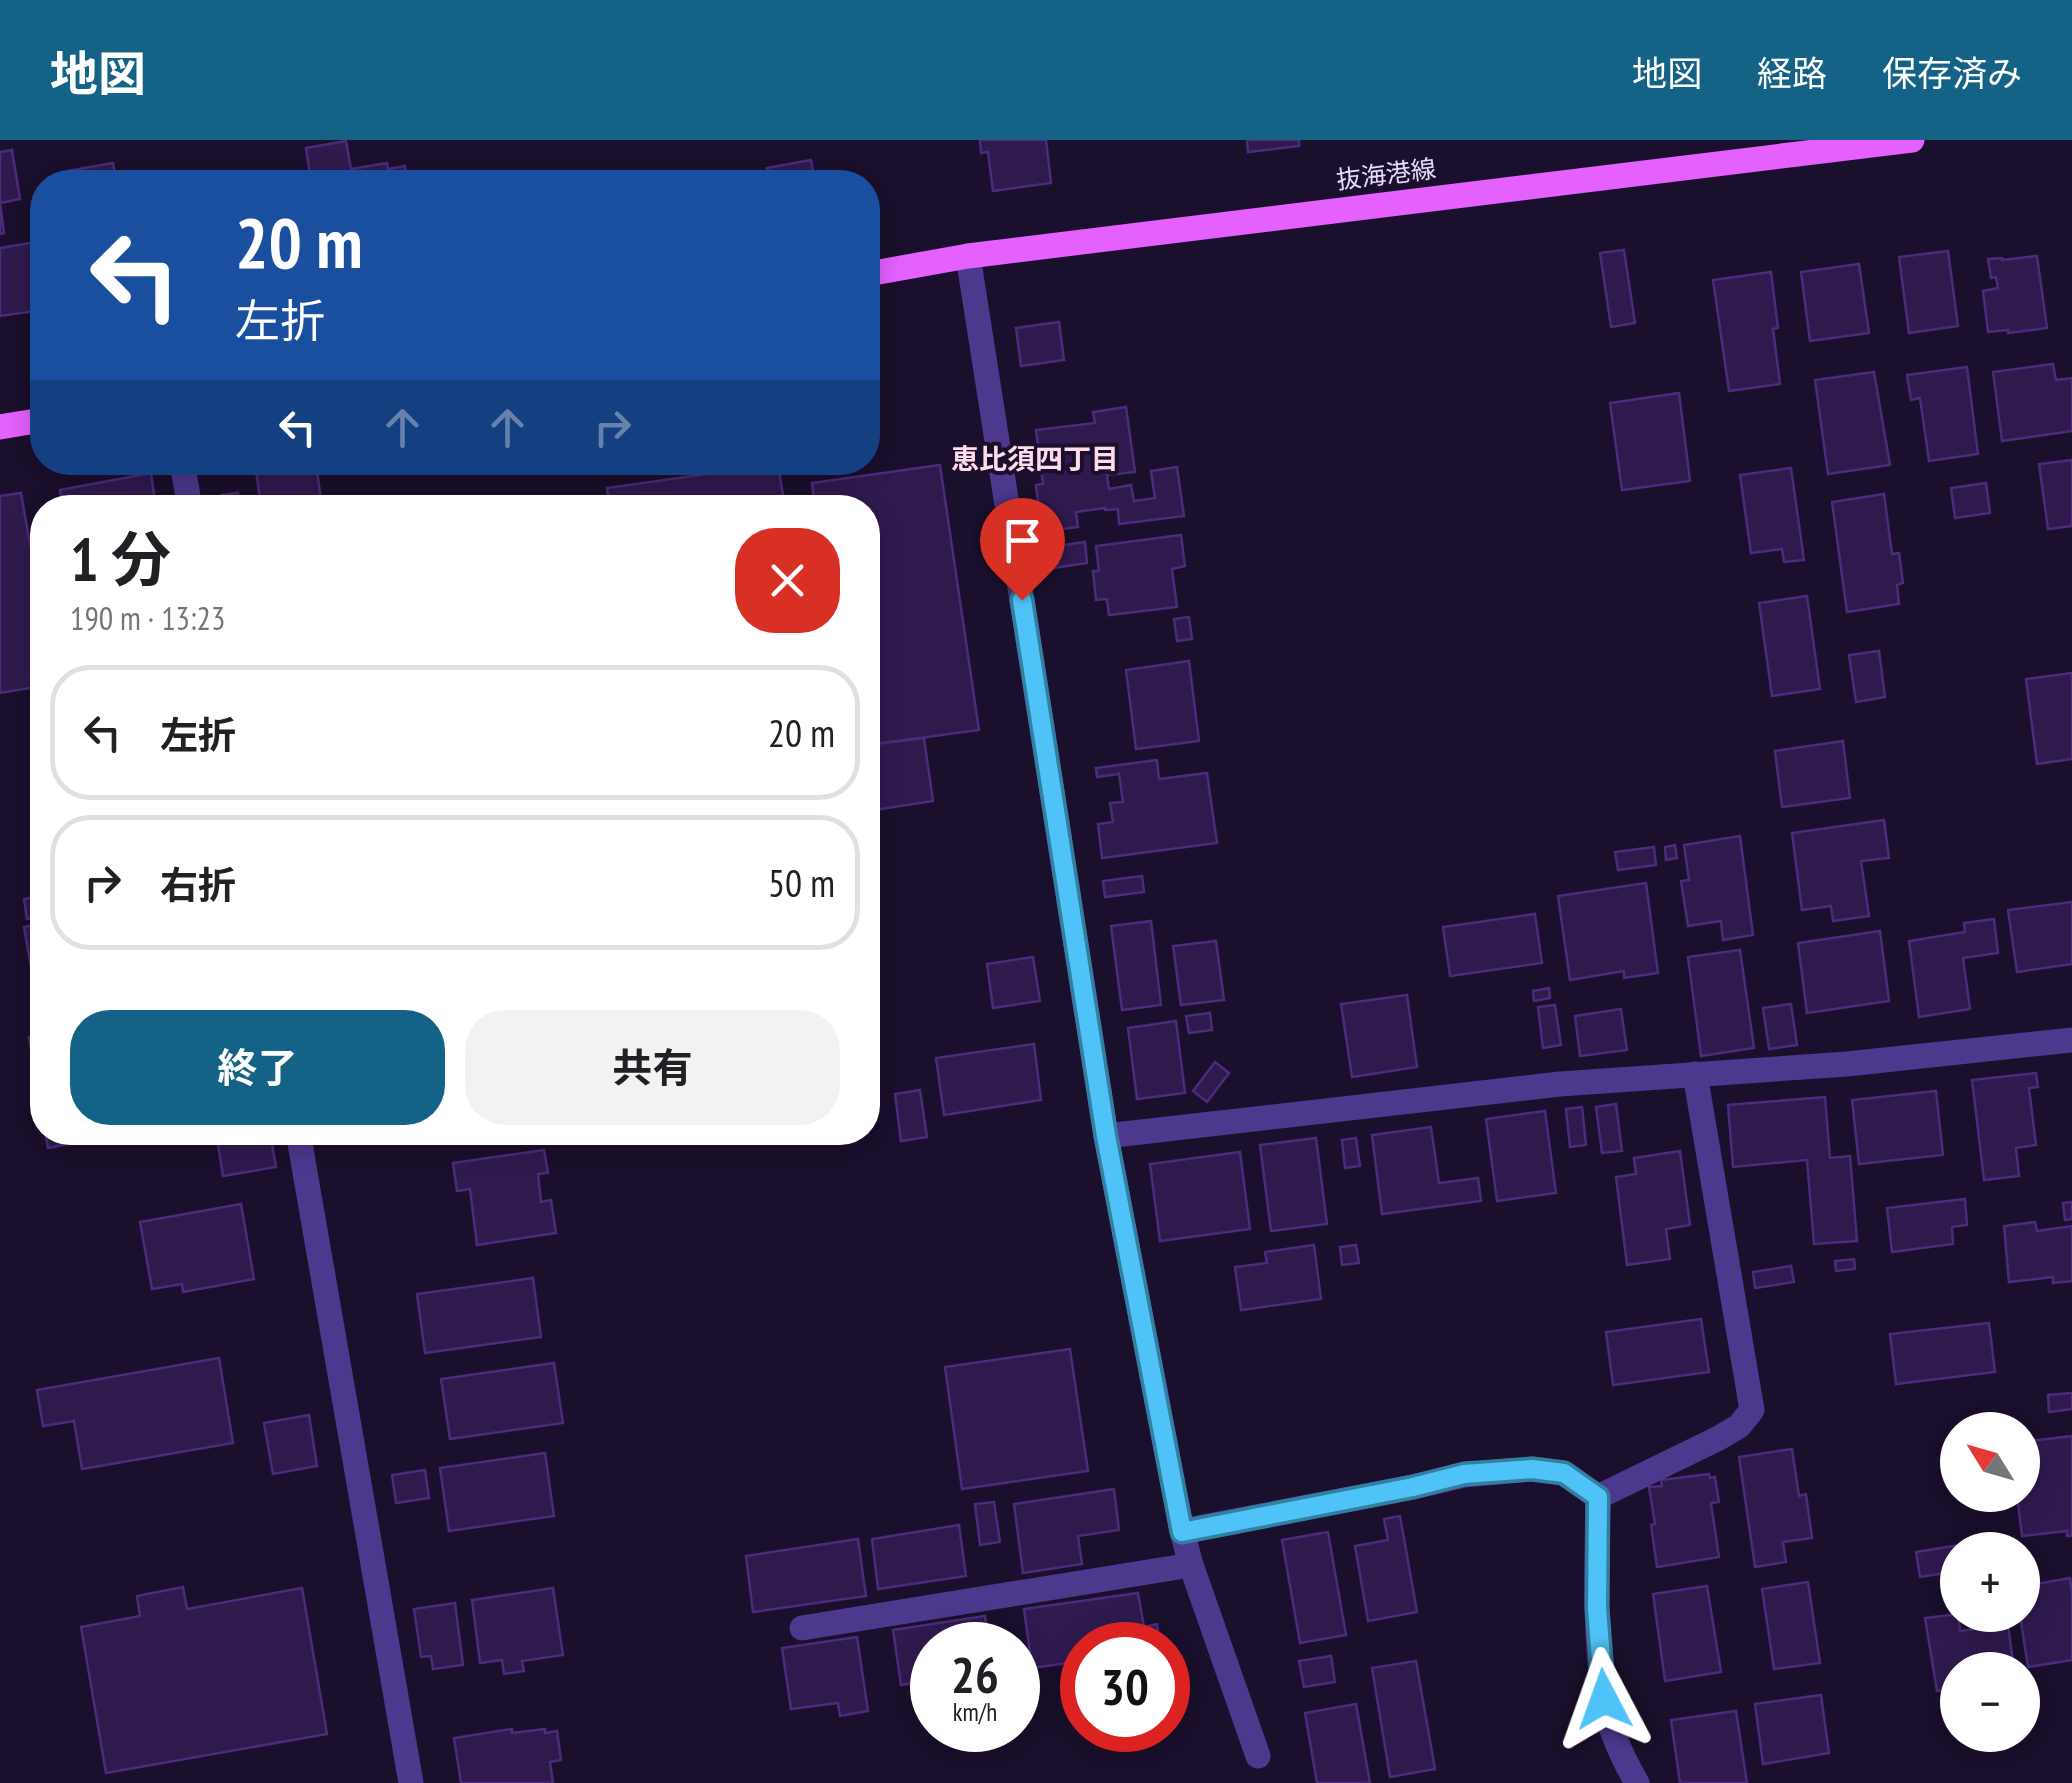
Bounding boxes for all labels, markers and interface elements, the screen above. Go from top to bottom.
text: 地図 [50,42,146,104]
text: 地図 [1632,50,1702,96]
text: 経路 [1757,50,1827,96]
text: 保存済み [1882,50,2022,96]
street label: 抜海港線 [1334,152,1438,196]
text: 20 m [235,197,363,287]
icon: left [70,210,200,340]
text: 左折 [235,291,325,349]
icon: left [270,400,325,455]
icon: ahead [375,400,430,455]
icon: ahead [480,400,535,455]
icon: right [585,400,640,455]
district label: 恵比須四丁目 [951,440,1119,477]
pin [980,498,1065,601]
icon: arrive [995,513,1050,568]
text: 1 分 [70,520,171,598]
button: close [735,528,840,633]
text: 190 m · 13:23 [70,597,225,639]
icon: left [75,705,130,760]
text: 20 m [768,708,835,757]
text: 左折 [160,710,236,759]
icon: right [75,855,130,910]
text: 50 m [768,858,835,907]
text: 右折 [160,860,236,909]
button: 終了 [70,1010,445,1125]
button: 共有 [465,1010,840,1125]
north arrow [1940,1412,2040,1512]
map controls [1940,1412,2040,1752]
button: + [1940,1532,2040,1632]
speed limit sign: 30 [1060,1622,1190,1752]
text: 26 [951,1642,999,1707]
position arrow [1552,1647,1656,1751]
button: − [1940,1652,2040,1752]
text: km/h [953,1696,997,1728]

